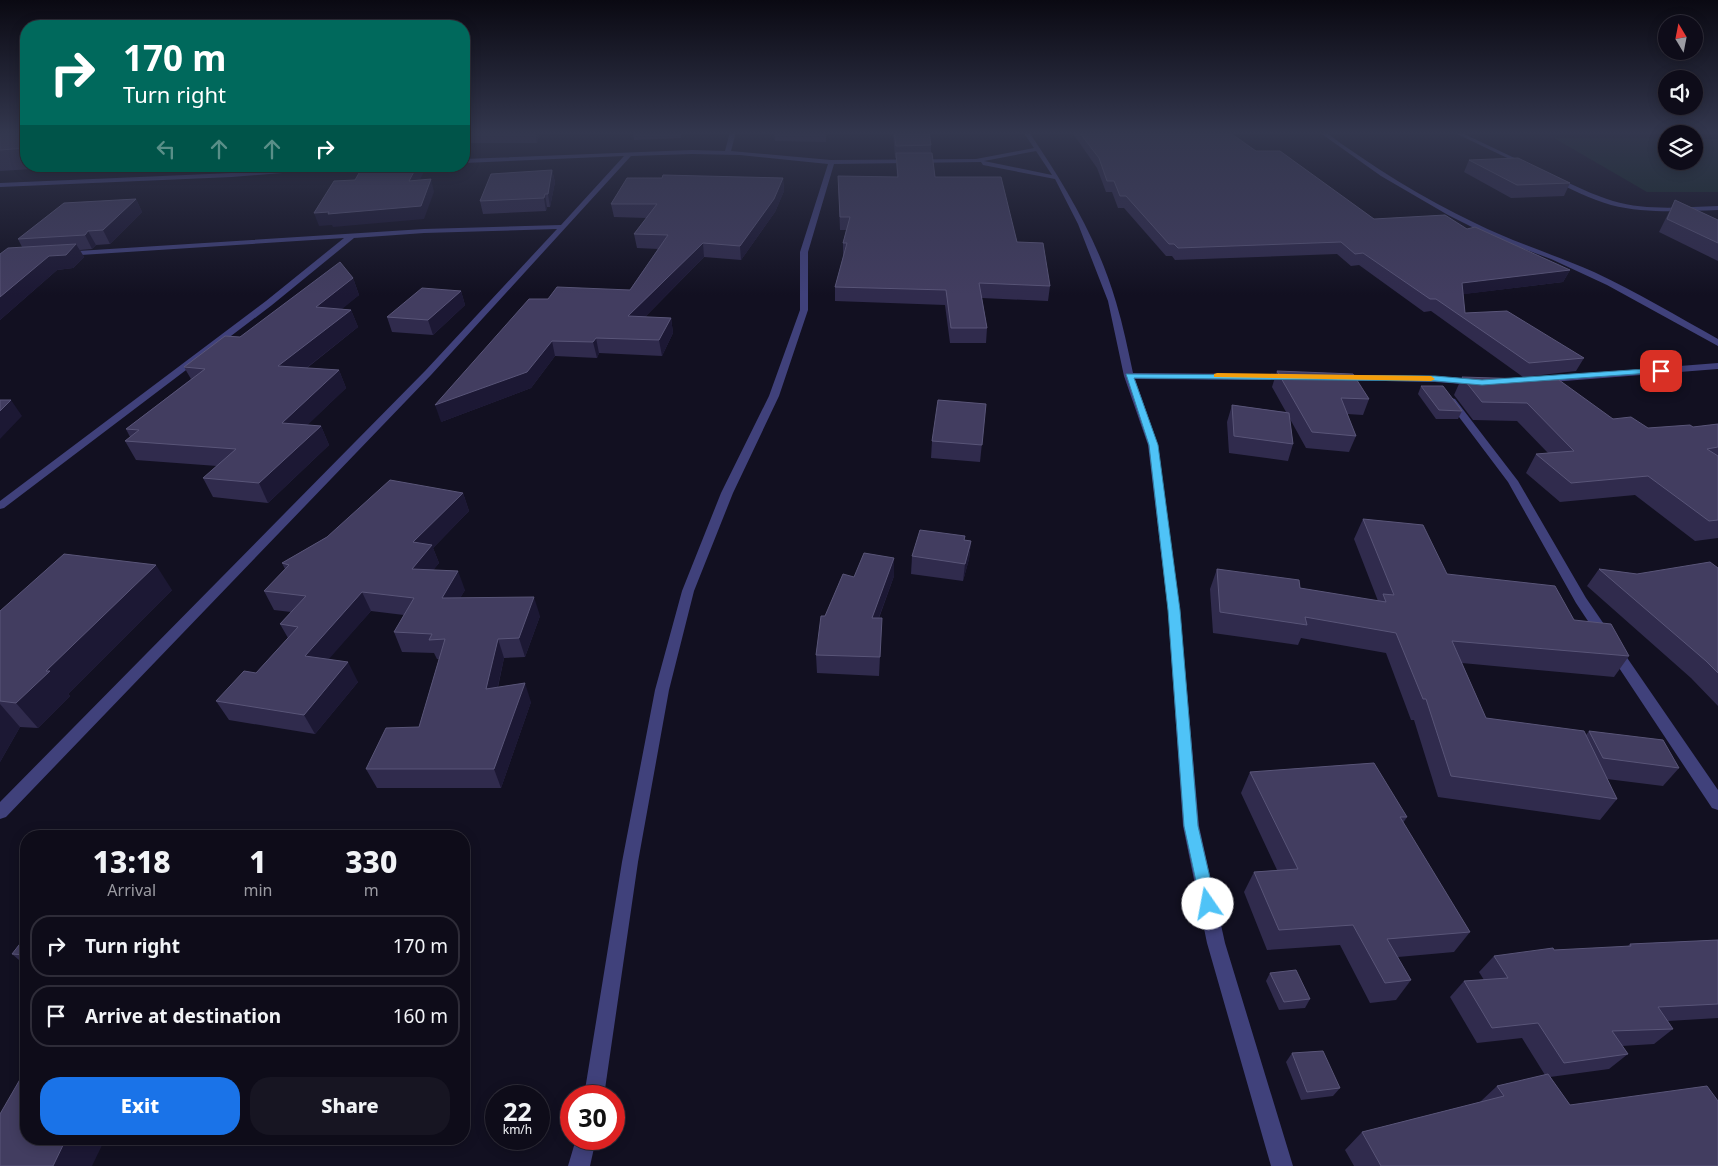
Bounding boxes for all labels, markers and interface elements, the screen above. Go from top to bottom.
north arrow [1658,15,1702,60]
map controls [1658,15,1703,170]
text: 170 m [123,34,226,81]
icon: right [40,40,105,105]
button: sound [1658,70,1703,115]
text: Turn right [123,79,226,109]
button: layers [1658,125,1703,170]
icon: left [152,135,180,163]
icon: ahead [205,135,233,163]
icon: ahead [258,135,286,163]
icon: right [311,135,339,163]
pin [1640,350,1682,392]
icon: arrive [1647,357,1675,385]
text: 13:18 [93,841,171,882]
text: 1 [249,841,267,882]
text: 330 [345,841,397,882]
position arrow [1181,877,1233,929]
text: Arrival [107,879,156,901]
text: min [243,879,272,901]
text: m [364,879,379,901]
icon: right [42,932,70,960]
text: Turn right [85,933,180,959]
text: 170 m [393,933,448,959]
icon: arrive [42,1002,70,1030]
text: Arrive at destination [85,1003,281,1029]
text: 160 m [393,1003,448,1029]
button: Exit [40,1077,240,1135]
button: Share [250,1077,450,1135]
speed limit sign: 30 [560,1085,625,1150]
text: 22 [503,1094,532,1128]
text: km/h [503,1121,532,1138]

